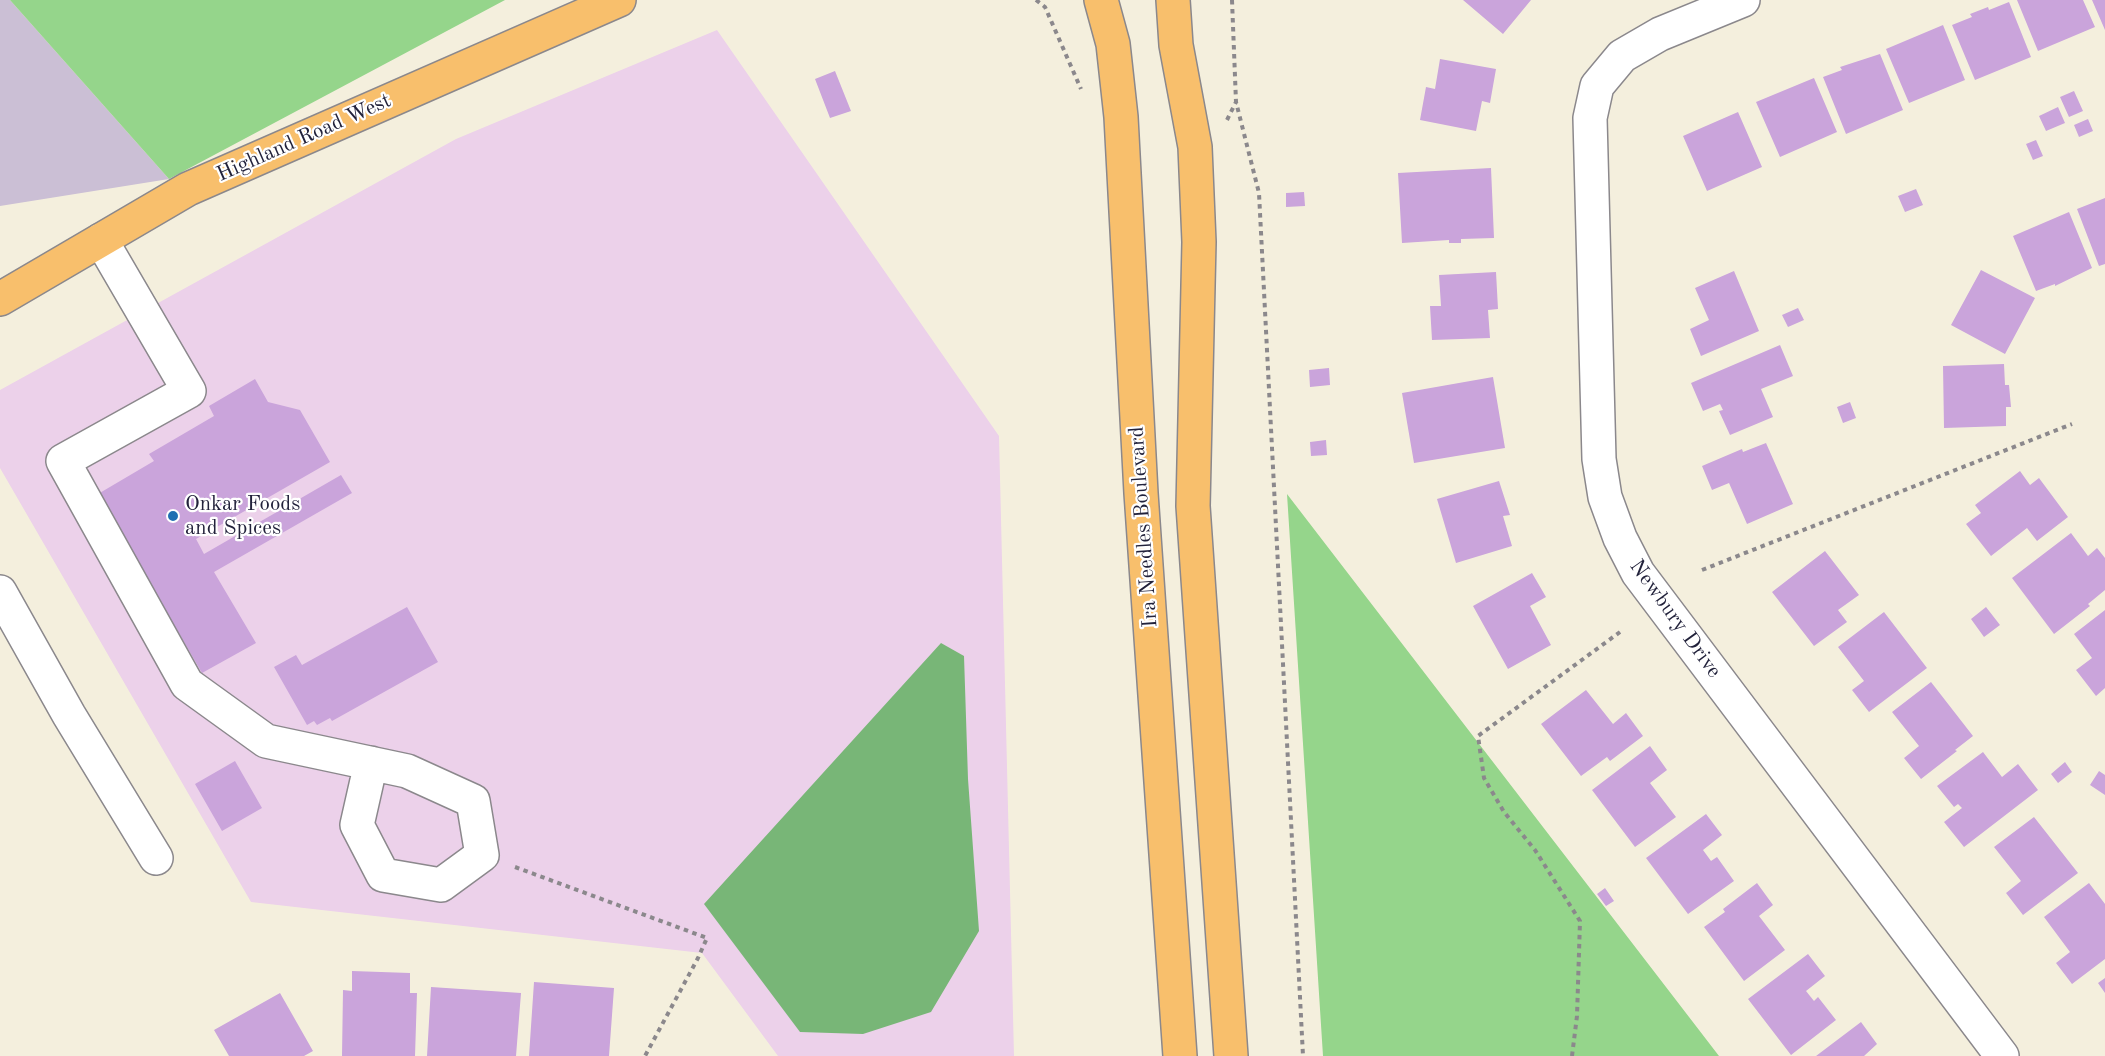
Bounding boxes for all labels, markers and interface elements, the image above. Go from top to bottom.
street label: Highland Road West [213,88,395,188]
street label: Ira Needles Boulevard [1124,425,1164,629]
place label: Onkar Foods and Spices [185,491,300,541]
marker: Onkar Foods and Spices [166,509,180,523]
street label: Newbury Drive [1624,555,1726,683]

